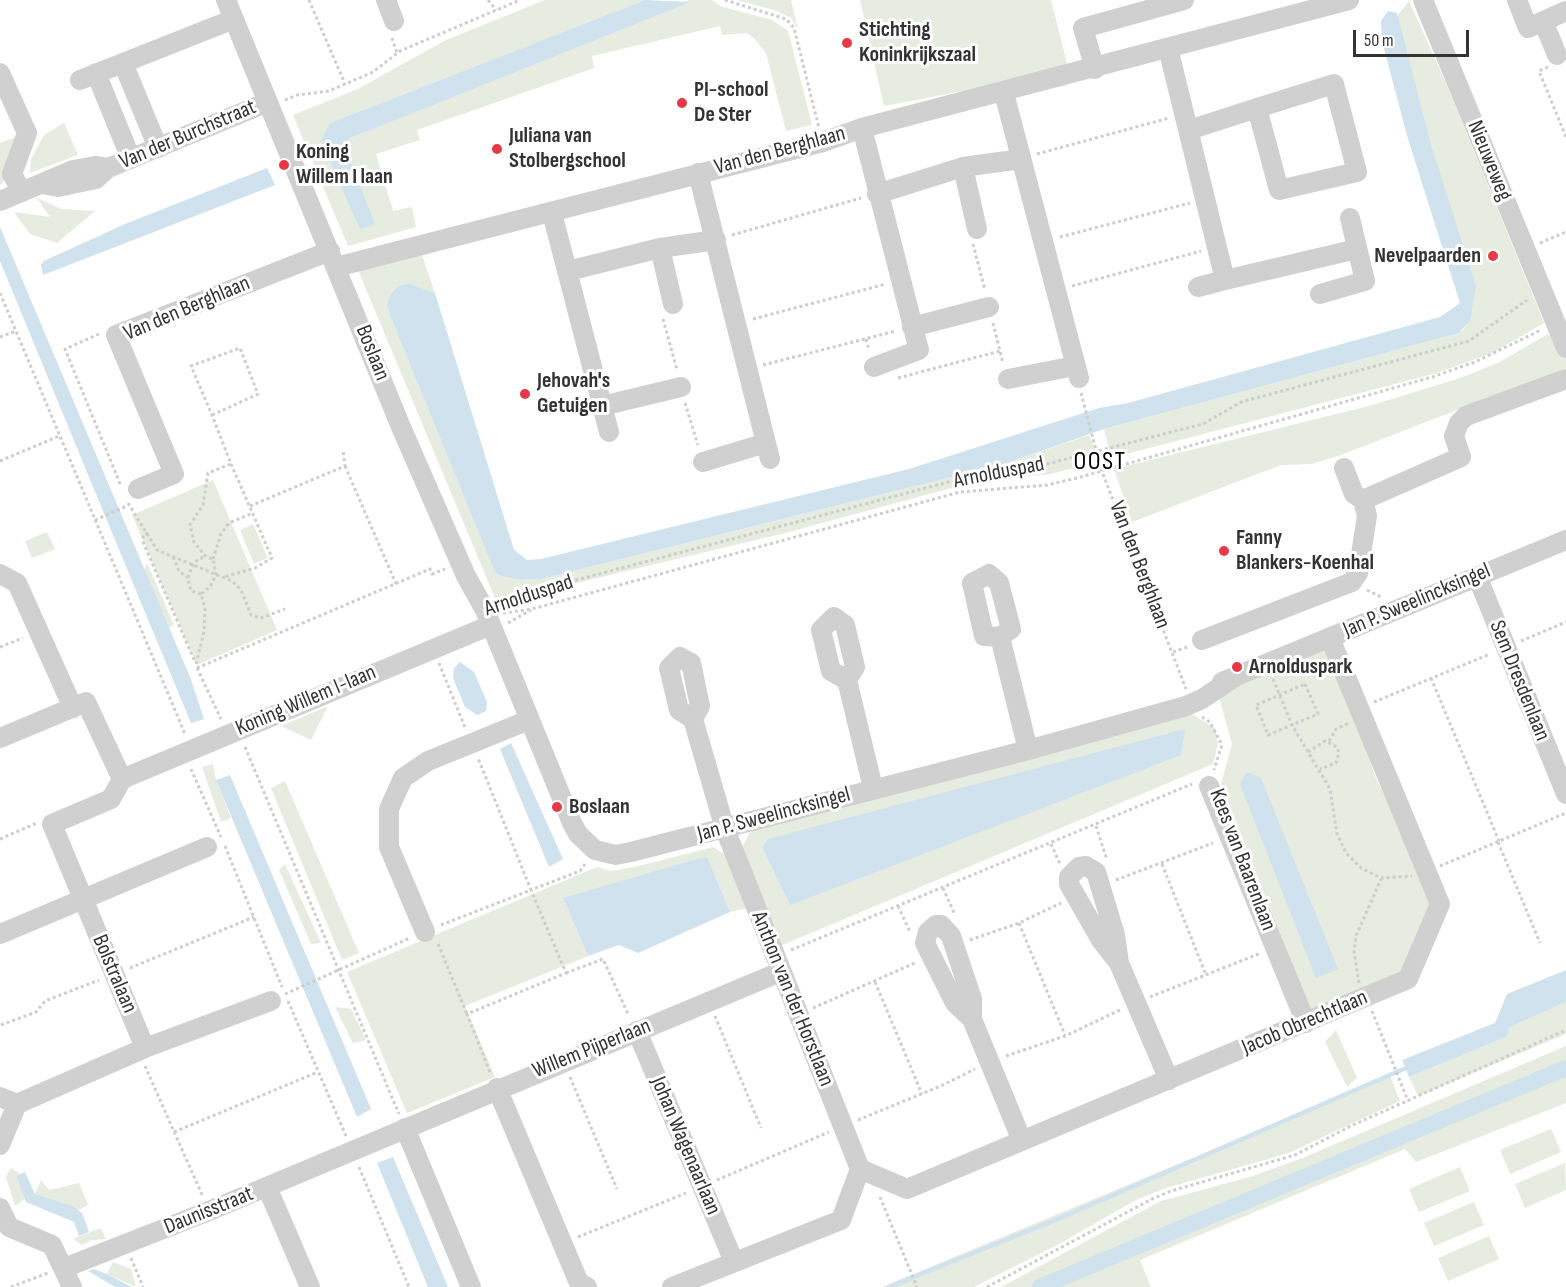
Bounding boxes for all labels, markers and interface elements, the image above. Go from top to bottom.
place label: Stichting Koninkrijkszaal [859,17,976,68]
scale bar [1356,18,1472,56]
text: 50 m [1364,30,1394,51]
marker: Stichting Koninkrijkszaal [840,36,854,50]
place label: PI-school De Ster [694,77,768,128]
street label: Van der Burchstraat [116,94,260,176]
marker: PI-school De Ster [675,96,689,110]
street label: Nieuweweg [1461,117,1517,205]
street label: Van den Berghlaan [712,121,848,181]
place label: Juliana van Stolbergschool [509,123,626,174]
place label: Koning Willem I laan [296,139,393,190]
marker: Juliana van Stolbergschool [490,142,504,156]
marker: Koning Willem I laan [277,158,291,172]
place label: Nevelpaarden [1374,243,1481,269]
marker: Nevelpaarden [1486,249,1500,263]
street label: Van den Berghlaan [120,271,254,347]
street label: Boslaan [349,322,395,384]
place label: Jehovah's Getuigen [537,368,610,420]
marker: Jehovah's Getuigen [518,387,532,401]
district label: OOST [1074,446,1126,478]
street label: Arnolduspad [951,451,1047,495]
street label: Van den Berghlaan [1103,497,1175,633]
place label: Fanny Blankers-Koenhal [1236,525,1374,576]
marker: Fanny Blankers-Koenhal [1217,544,1231,558]
street label: Jan P. Sweelincksingel [1340,558,1494,644]
street label: Arnolduspad [481,569,577,623]
street label: Sem Dresdenlaan [1483,617,1555,745]
place label: Arnolduspark [1249,654,1353,680]
street label: Koning Willem I-laan [232,660,380,742]
marker: Arnolduspark [1230,660,1244,674]
street label: Jan P. Sweelincksingel [695,782,853,848]
street label: Kees van Baarenlaan [1203,785,1281,935]
place label: Boslaan [569,794,630,820]
marker: Boslaan [550,800,564,814]
street label: Anthon van der Horstlaan [745,908,839,1090]
street label: Bolstralaan [86,931,142,1017]
street label: Jacob Obrechtlaan [1238,985,1372,1061]
street label: Willem Pijperlaan [529,1013,655,1085]
street label: Johan Wagenaarlaan [644,1073,726,1219]
street label: Daunisstraat [161,1181,257,1241]

